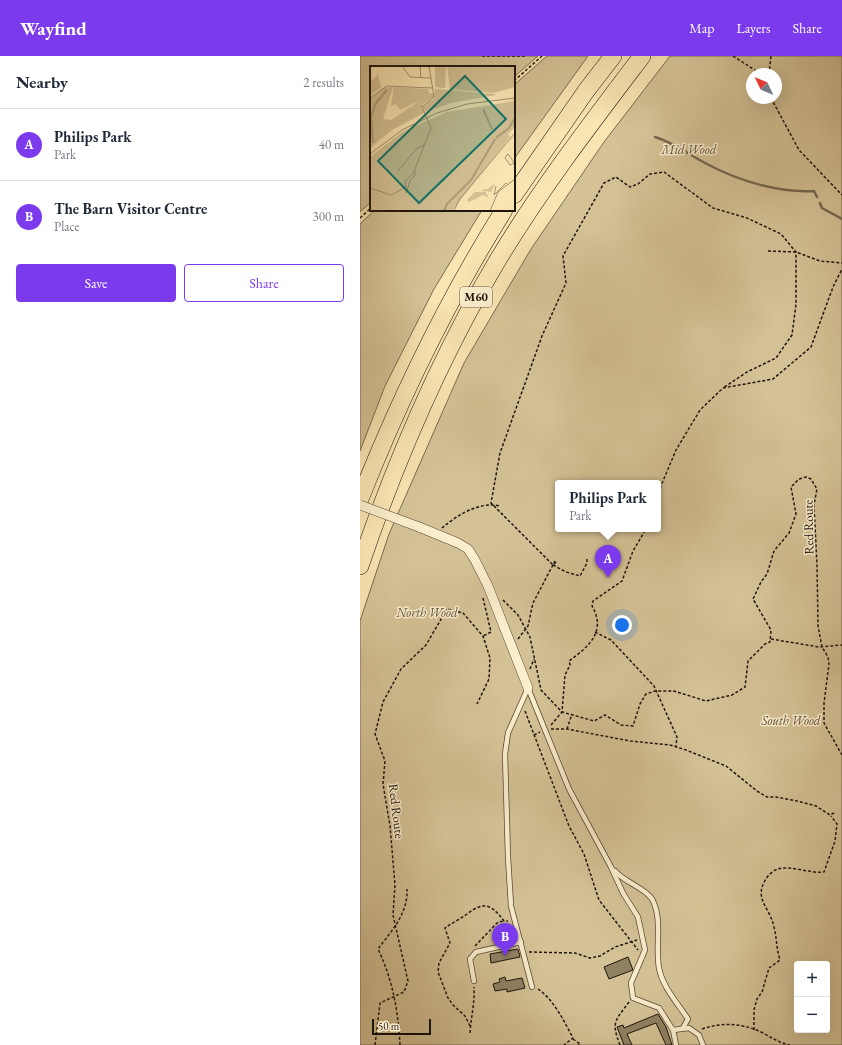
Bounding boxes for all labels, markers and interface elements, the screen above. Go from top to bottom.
text: Wayfind [20,16,87,41]
text: Map [689,19,714,37]
text: Layers [736,19,771,37]
text: Share [793,19,822,37]
inset map [370,66,515,211]
north arrow [746,68,782,104]
text: Nearby [16,71,68,93]
text: 2 results [303,74,344,91]
text: Philips Park [54,127,132,146]
text: A [24,136,34,153]
text: 40 m [319,136,344,153]
park label: Mid Wood [661,141,717,158]
text: Park [54,146,76,163]
text: The Barn Visitor Centre [54,199,207,218]
text: B [25,208,33,225]
text: 300 m [313,208,344,225]
text: Place [54,218,80,235]
button: Save [16,264,176,302]
button: Share [184,264,344,302]
road number: M60 [460,287,492,307]
popup [555,480,661,532]
text: Philips Park [569,488,647,507]
street label: Red Route [800,499,817,555]
text: Park [569,507,591,524]
pin: A [595,545,621,578]
park label: North Wood [395,604,458,621]
your location [612,615,632,635]
park label: South Wood [760,712,821,729]
street label: Red Route [385,783,408,839]
pin: B [492,923,518,956]
map controls [794,961,830,1033]
button: + [794,961,830,997]
button: − [794,997,830,1033]
scale bar [372,1017,431,1036]
text: 50 m [378,1019,399,1033]

